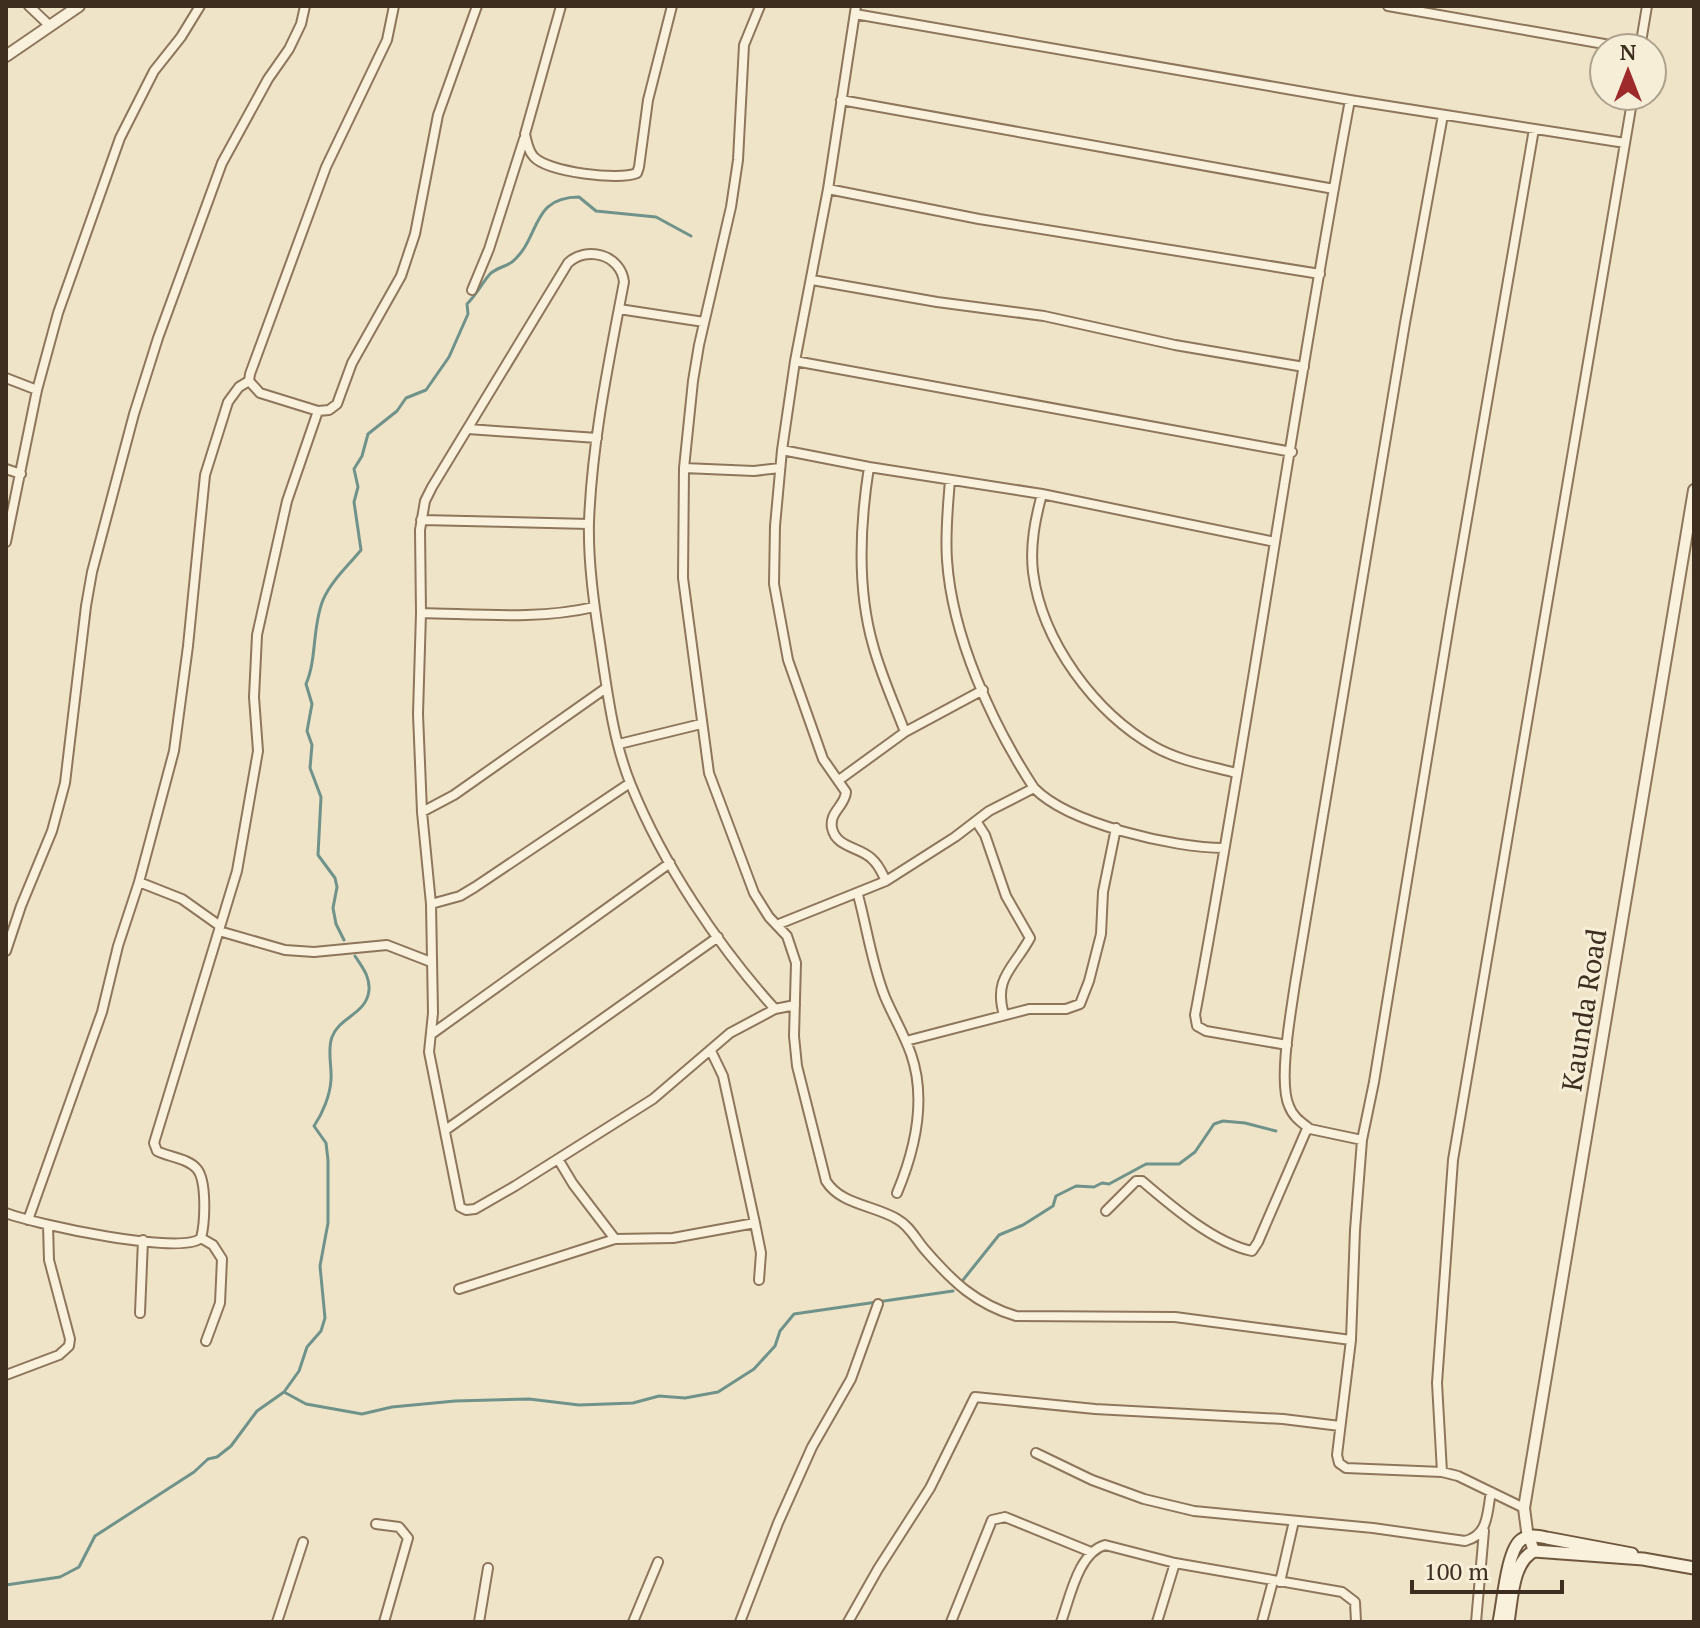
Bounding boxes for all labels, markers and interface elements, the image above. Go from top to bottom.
north arrow [1588,32,1668,112]
text: N [1620,37,1637,66]
street label: Kaunda Road [1552,926,1615,1094]
scale bar [1412,1544,1562,1594]
text: 100 m [1424,1555,1489,1587]

